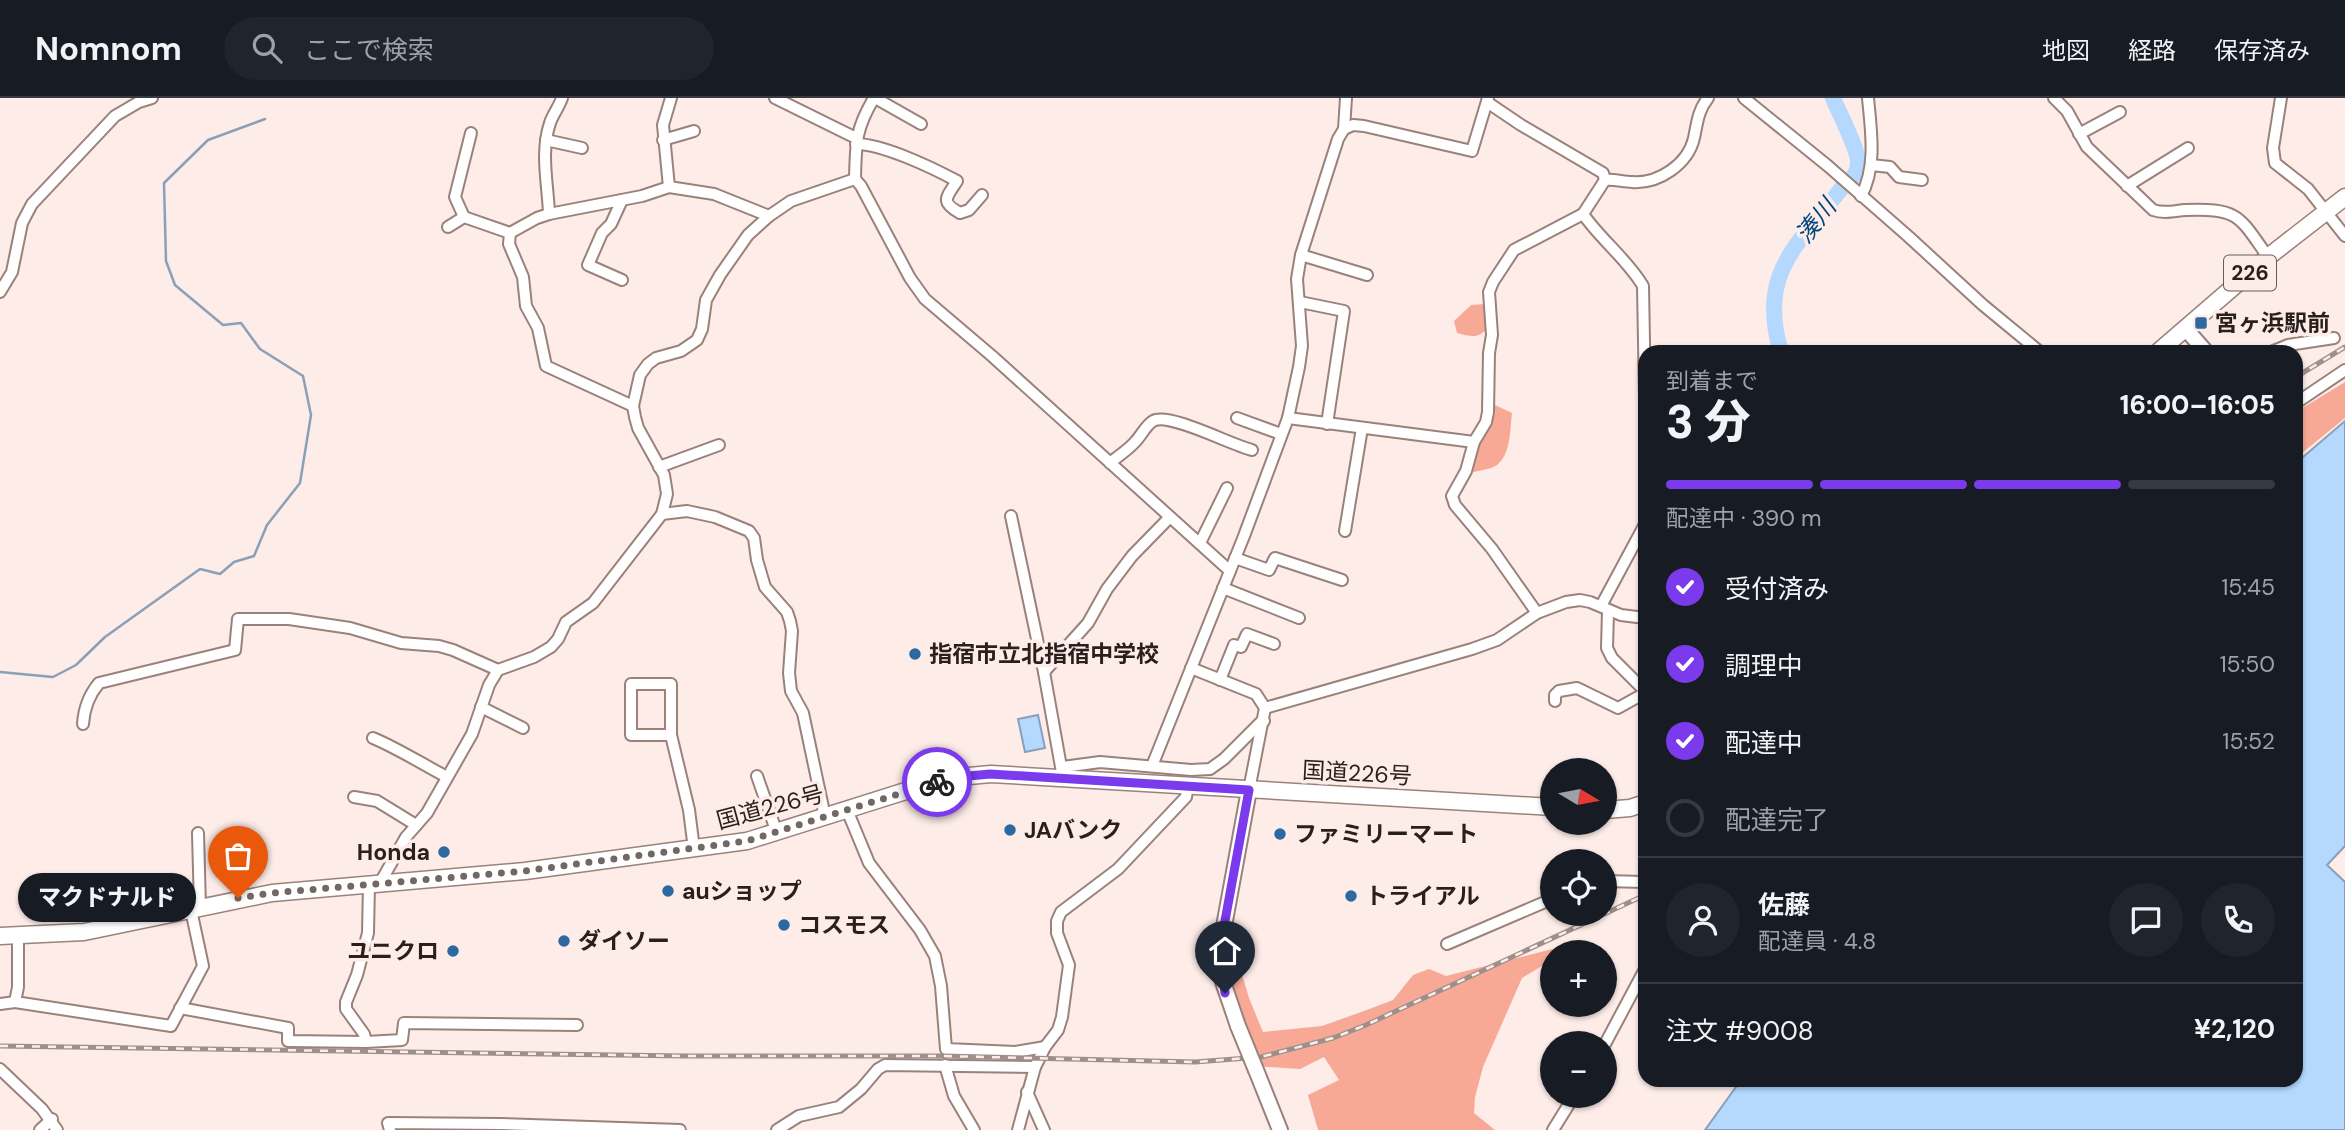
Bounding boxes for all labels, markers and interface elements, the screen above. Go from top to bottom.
search box [224,17,714,80]
text: Nomnom [35,27,182,70]
icon: search [248,29,286,67]
text: ここで検索 [304,33,434,67]
text: 地図 [2042,35,2090,66]
text: 経路 [2128,35,2176,66]
text: 保存済み [2214,35,2310,66]
water label: 湊川 [1789,190,1844,249]
road number: 226 [2224,256,2276,290]
place label: 宮ヶ浜駅前 [2215,308,2330,338]
marker: 宮ヶ浜駅前 [2193,315,2209,331]
text: 到着まで [1666,366,1758,396]
text: 16:00–16:05 [2120,388,2275,422]
text: 3 分 [1666,392,1750,452]
text: 配達中 · 390 m [1666,503,1822,533]
icon: check [1666,568,1704,606]
text: 受付済み [1725,572,1829,606]
text: 15:45 [2221,572,2275,602]
place label: 指宿市立北指宿中学校 [929,639,1159,669]
icon: check [1666,645,1704,683]
marker: 指宿市立北指宿中学校 [907,646,923,662]
text: 調理中 [1725,649,1803,683]
text: 15:50 [2219,649,2275,679]
icon: check [1666,722,1704,760]
text: 配達中 [1725,726,1803,760]
text: 15:52 [2222,726,2275,756]
courier [902,747,972,817]
street label: 国道226号 [1301,755,1413,791]
north arrow [1540,758,1617,835]
map controls [1540,758,1617,1108]
icon: bike [918,763,956,801]
street label: 国道226号 [713,778,827,836]
text: 配達完了 [1725,803,1829,837]
place label: JAバンク [1024,815,1122,845]
place label: ファミリーマート [1294,819,1478,849]
marker: JAバンク [1002,822,1018,838]
pin [208,826,268,898]
marker: ファミリーマート [1272,826,1288,842]
icon: bag [219,837,257,875]
place label: Honda [357,837,430,867]
marker: Honda [436,844,452,860]
button: locate [1540,849,1617,926]
callout: マクドナルド [18,874,196,922]
place label: auショップ [682,876,802,906]
place label: トライアル [1365,881,1480,911]
text: マクドナルド [38,882,176,912]
marker: auショップ [660,883,676,899]
button: person [1666,883,1740,957]
button: chat [2109,883,2183,957]
button: phone [2201,883,2275,957]
marker: トライアル [1343,888,1359,904]
text: 佐藤 [1758,888,1810,922]
place label: コスモス [798,910,890,940]
marker: コスモス [776,917,792,933]
pin [1195,921,1255,993]
place label: ダイソー [578,926,670,956]
text: 配達員 · 4.8 [1758,926,1876,956]
icon: home [1206,932,1244,970]
marker: ダイソー [556,933,572,949]
place label: ユニクロ [347,936,439,966]
button: + [1540,940,1617,1017]
marker: ユニクロ [445,943,461,959]
text: ¥2,120 [2194,1012,2275,1046]
text: 注文 #9008 [1666,1014,1814,1048]
button: − [1540,1031,1617,1108]

